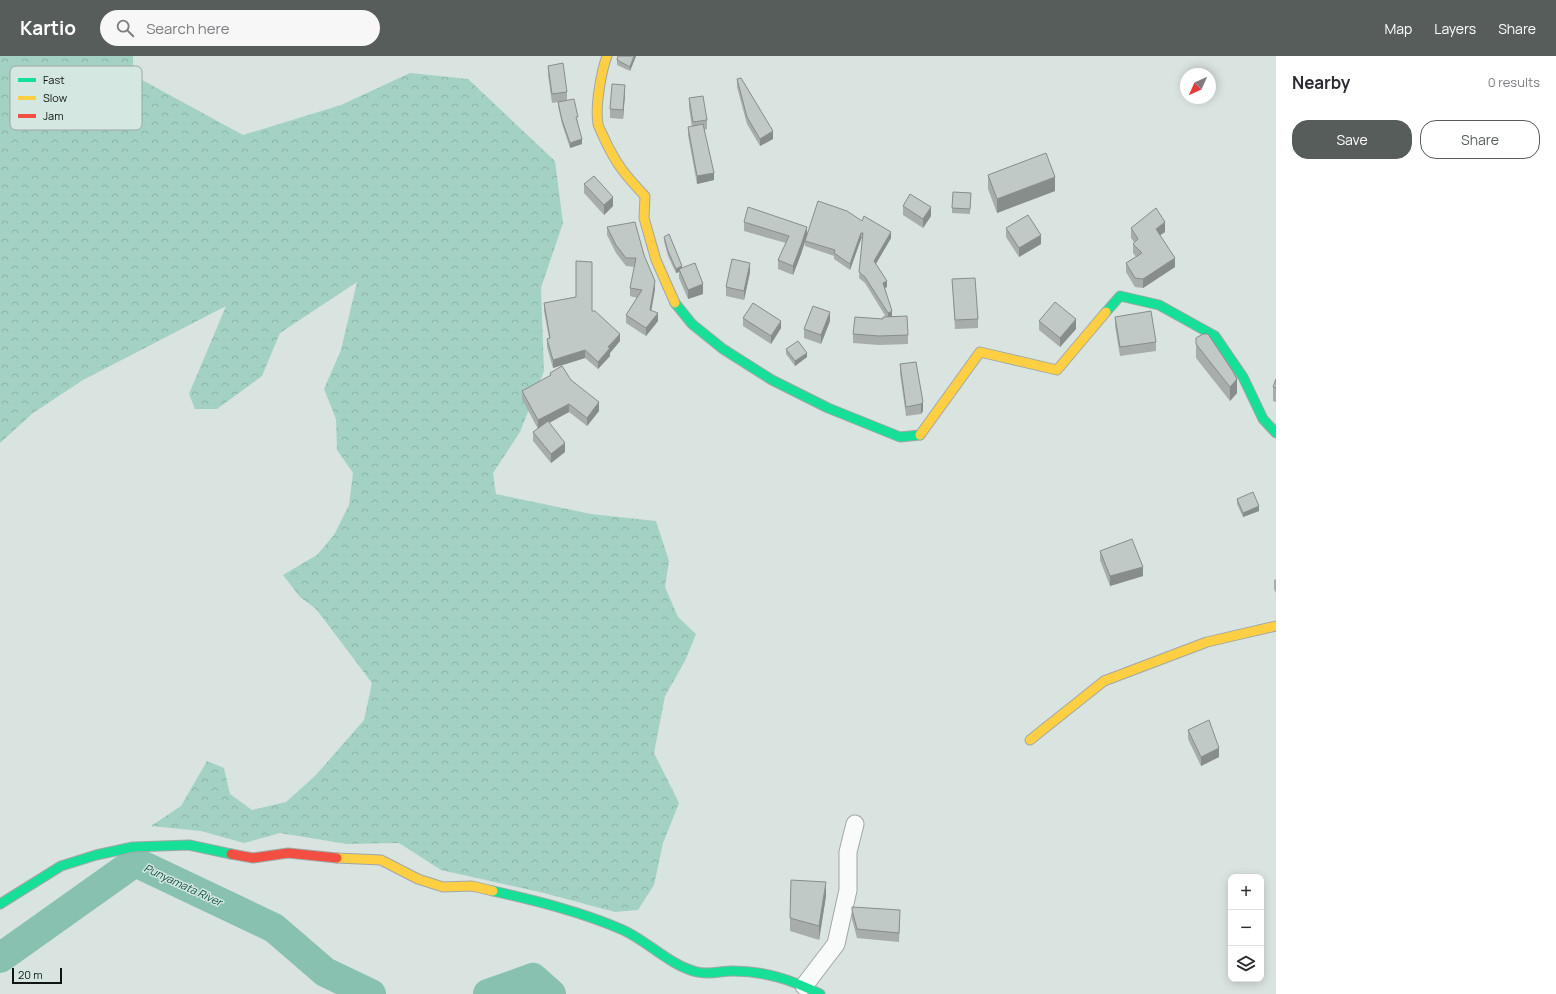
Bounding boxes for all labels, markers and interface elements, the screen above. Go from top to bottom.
search box [100,10,380,46]
text: Kartio [20,15,76,41]
icon: search [114,17,136,39]
text: Search here [146,18,230,39]
text: Map [1384,19,1412,38]
text: Layers [1434,19,1476,38]
text: Share [1498,19,1536,38]
legend [10,66,142,130]
north arrow [1180,68,1216,104]
text: Nearby [1292,71,1350,94]
text: Fast [43,72,65,87]
text: 0 results [1488,73,1540,91]
text: Slow [43,90,68,105]
text: Jam [43,108,64,123]
button: Save [1292,120,1412,159]
button: Share [1420,120,1540,159]
water label: Punyamata River [142,860,227,910]
map controls [1228,874,1264,982]
button: + [1228,874,1264,910]
button: − [1228,910,1264,946]
button: layers [1228,946,1264,982]
scale bar [12,966,62,985]
text: 20 m [18,967,43,982]

